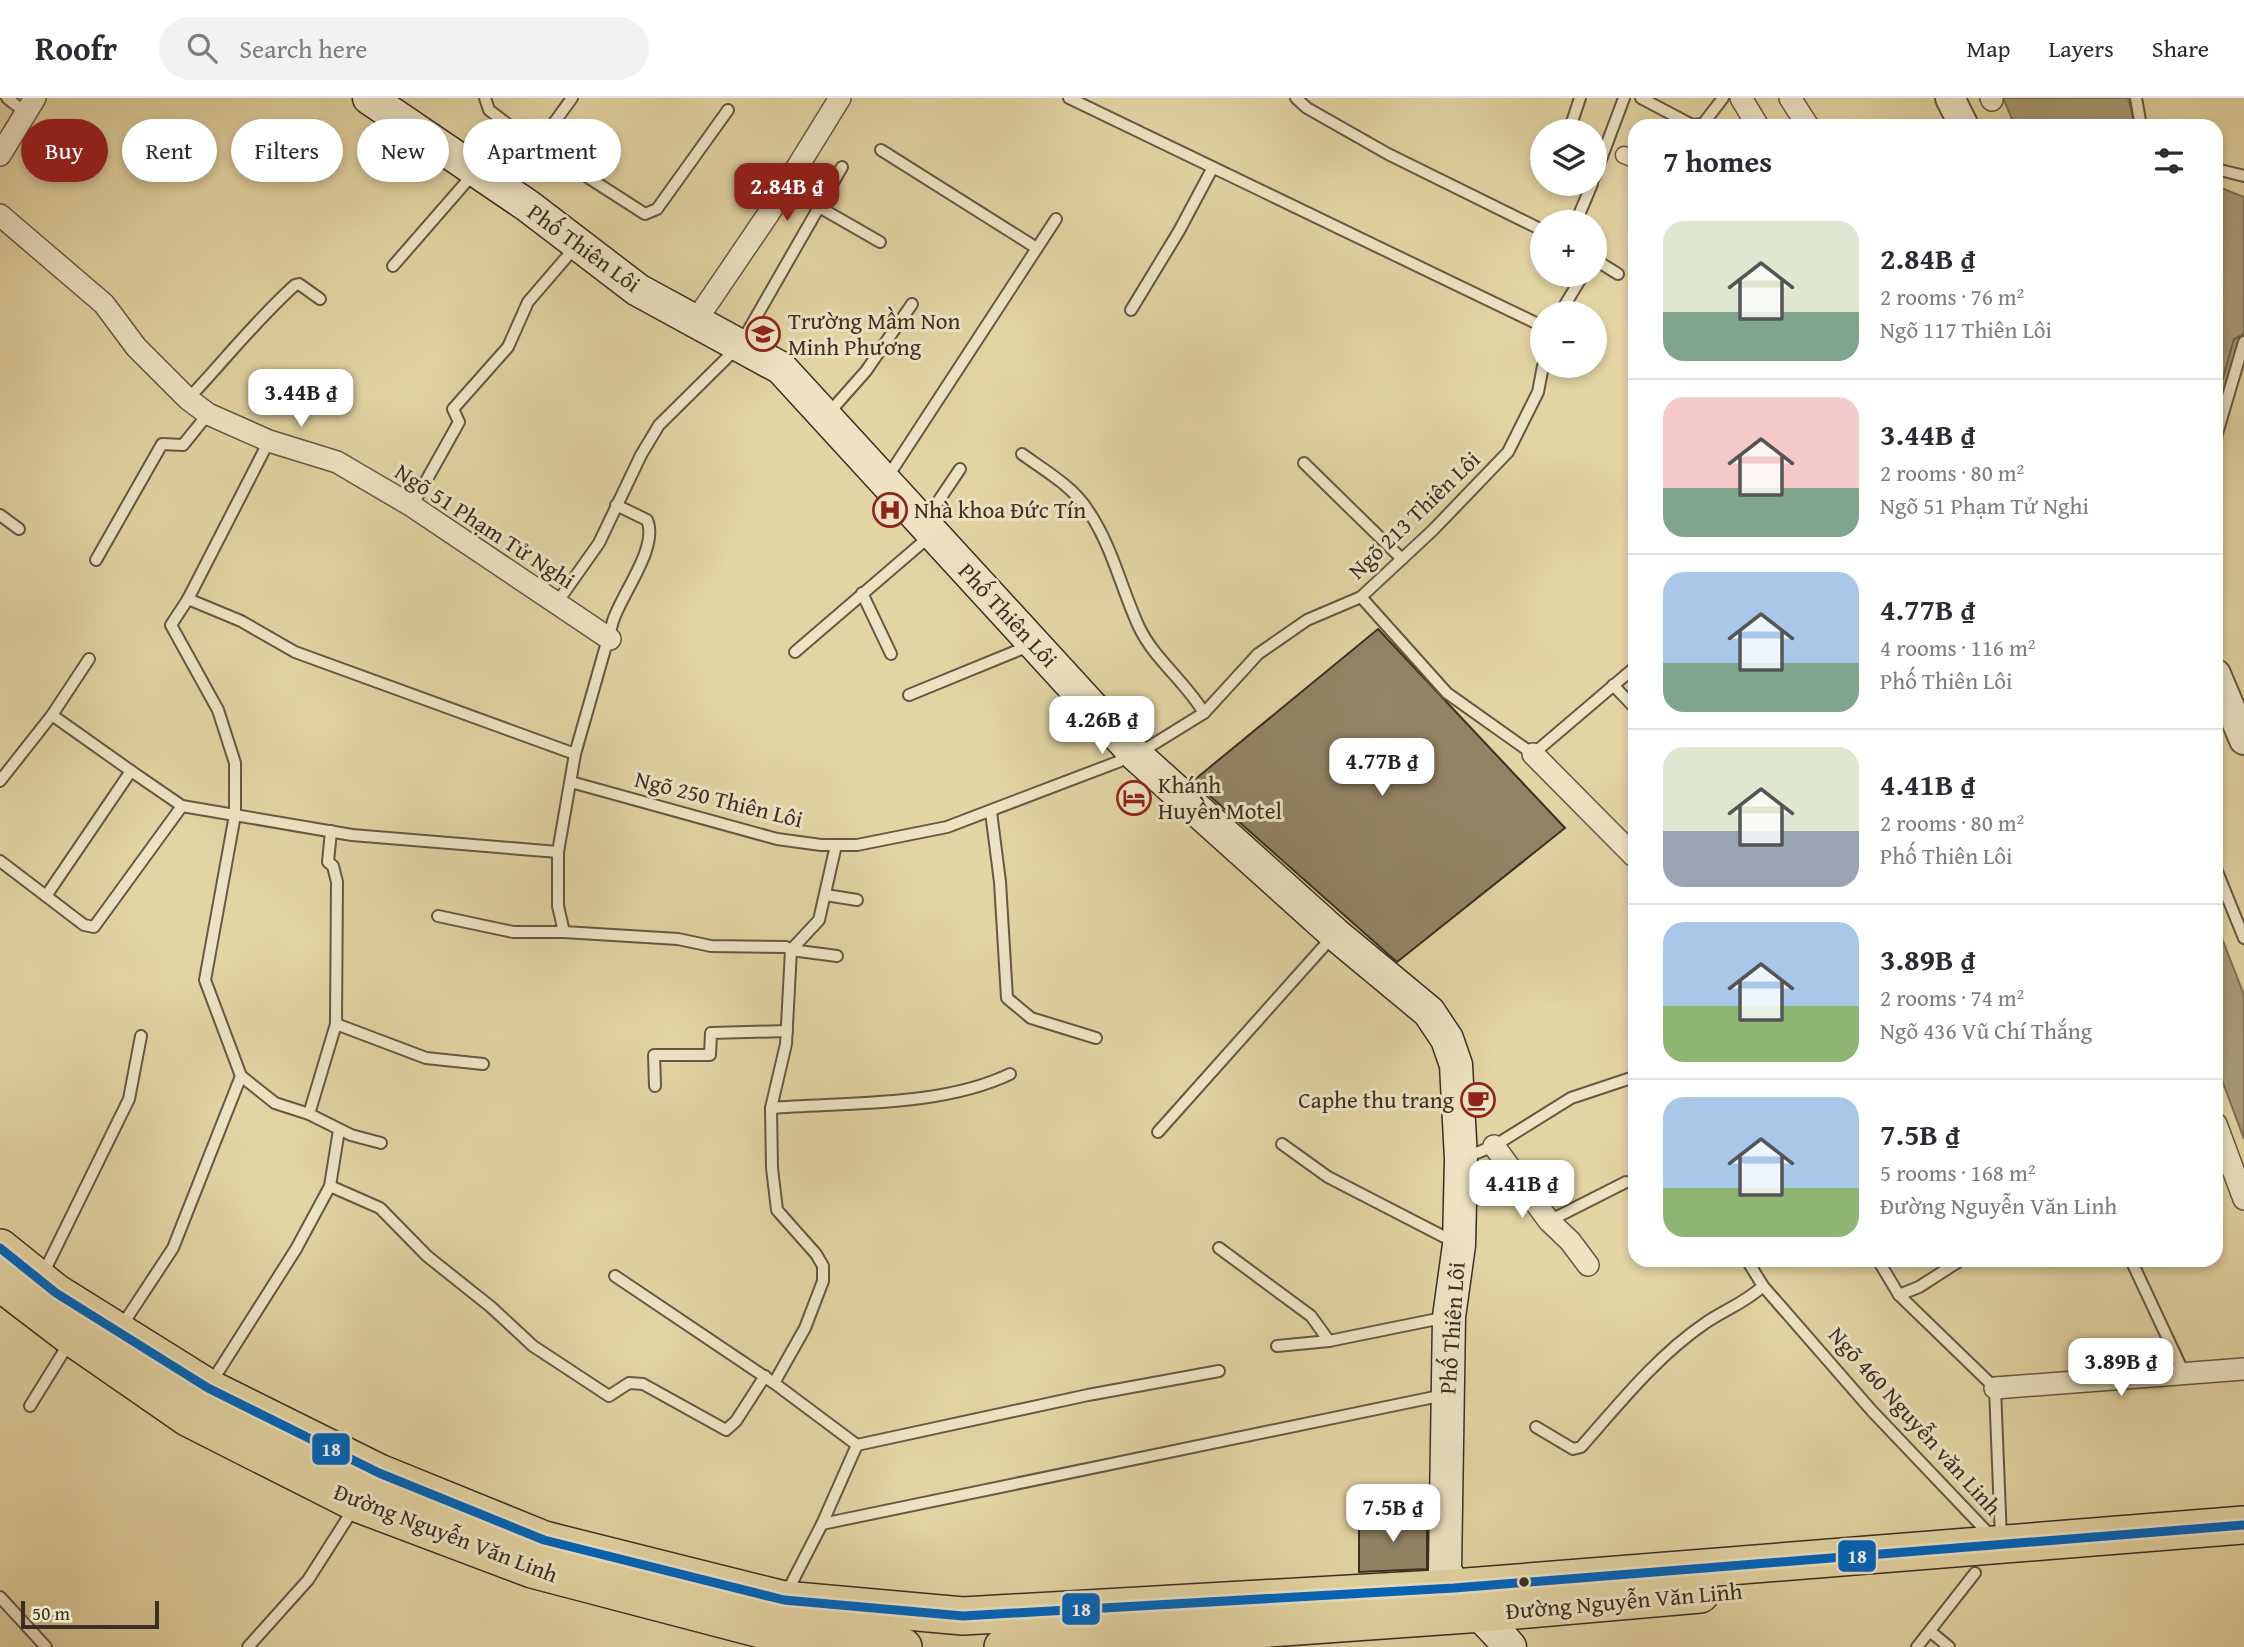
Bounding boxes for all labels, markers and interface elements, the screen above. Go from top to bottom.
search box [159,17,649,80]
text: Roofr [35,24,117,72]
icon: search [183,29,221,67]
text: Search here [239,29,368,68]
text: Map [1967,31,2010,66]
text: Layers [2048,31,2114,66]
text: Share [2152,31,2209,66]
chip: Buy [21,119,108,182]
chip: Rent [122,119,217,182]
chip: Filters [231,119,343,182]
chip: New [357,119,449,182]
chip: Apartment [463,119,621,182]
map controls [1530,119,1607,378]
button: layers [1530,119,1607,196]
text: 7 homes [1663,139,1772,183]
icon: filters [2150,142,2188,180]
pin: 2.84B ₫ [722,164,852,223]
text: 2.84B ₫ [750,169,824,202]
street label: Phố Thiên Lôi [521,195,648,300]
button: + [1530,210,1607,287]
text: 2.84B ₫ [1880,236,1976,280]
icon: home [1719,249,1803,333]
text: 2 rooms · 76 m² [1880,280,2024,313]
button: − [1530,301,1607,378]
place label: Trường Mầm Non Minh Phương [788,304,960,363]
text: Ngõ 117 Thiên Lôi [1880,313,2052,346]
school or university icon: Trường Mầm Non Minh Phương [744,315,782,353]
pin: 3.44B ₫ [236,370,366,429]
text: 3.44B ₫ [264,375,338,408]
text: 3.44B ₫ [1880,412,1976,456]
icon: home [1719,425,1803,509]
street label: Ngõ 213 Thiên Lôi [1340,443,1487,586]
street label: Ngõ 51 Phạm Tử Nghi [389,455,582,596]
text: 2 rooms · 80 m² [1880,456,2024,489]
text: Ngõ 51 Phạm Tử Nghi [1880,489,2089,522]
hospital icon: Nhà khoa Đức Tín [871,491,909,529]
place label: Nhà khoa Đức Tín [914,493,1086,526]
street label: Phố Thiên Lôi [951,555,1066,674]
text: 4.77B ₫ [1880,587,1976,631]
icon: home [1719,600,1803,684]
text: 4 rooms · 116 m² [1880,631,2035,664]
text: Phố Thiên Lôi [1880,664,2013,697]
pin: 4.26B ₫ [1037,696,1167,756]
text: 4.26B ₫ [1065,702,1139,735]
pin: 4.77B ₫ [1317,738,1447,798]
text: 4.77B ₫ [1345,744,1419,777]
street label: Ngõ 250 Thiên Lôi [632,762,807,835]
text: 4.41B ₫ [1880,762,1976,806]
place label: Khánh Huyền Motel [1158,768,1282,827]
icon: home [1719,775,1803,859]
hotel icon: Khánh Huyền Motel [1115,779,1153,817]
text: 2 rooms · 80 m² [1880,806,2024,839]
text: Phố Thiên Lôi [1880,839,2013,872]
text: 3.89B ₫ [1880,937,1976,981]
icon: home [1719,950,1803,1034]
text: 2 rooms · 74 m² [1880,981,2024,1014]
text: Ngõ 436 Vũ Chí Thắng [1880,1014,2092,1047]
cafe icon: Caphe thu trang [1459,1081,1497,1119]
place label: Caphe thu trang [1298,1083,1455,1116]
text: 7.5B ₫ [1880,1112,1960,1156]
icon: home [1719,1125,1803,1209]
text: 5 rooms · 168 m² [1880,1156,2035,1189]
pin: 4.41B ₫ [1457,1160,1587,1220]
text: 4.41B ₫ [1485,1166,1559,1199]
text: Đường Nguyễn Văn Linh [1880,1189,2117,1222]
street label: Phố Thiên Lôi [1430,1261,1473,1395]
street label: Ngõ 460 Nguyễn văn Linh [1821,1319,2009,1523]
pin: 3.89B ₫ [2056,1338,2186,1398]
text: 3.89B ₫ [2084,1344,2158,1377]
line badge: 18 [311,1432,351,1466]
text: 18 [321,1435,341,1463]
street label: Đường Nguyễn Văn Linh [329,1475,563,1590]
pin: 7.5B ₫ [1336,1484,1450,1544]
text: 7.5B ₫ [1362,1490,1424,1523]
line badge: 18 [1837,1539,1877,1573]
text: 18 [1847,1542,1867,1570]
street label: Đường Nguyễn Văn Linh [1504,1574,1744,1627]
unlabelled marker [1517,1575,1531,1589]
line badge: 18 [1061,1592,1101,1626]
text: 18 [1071,1595,1091,1623]
scale bar [21,1598,159,1630]
text: 50 m [32,1599,70,1627]

